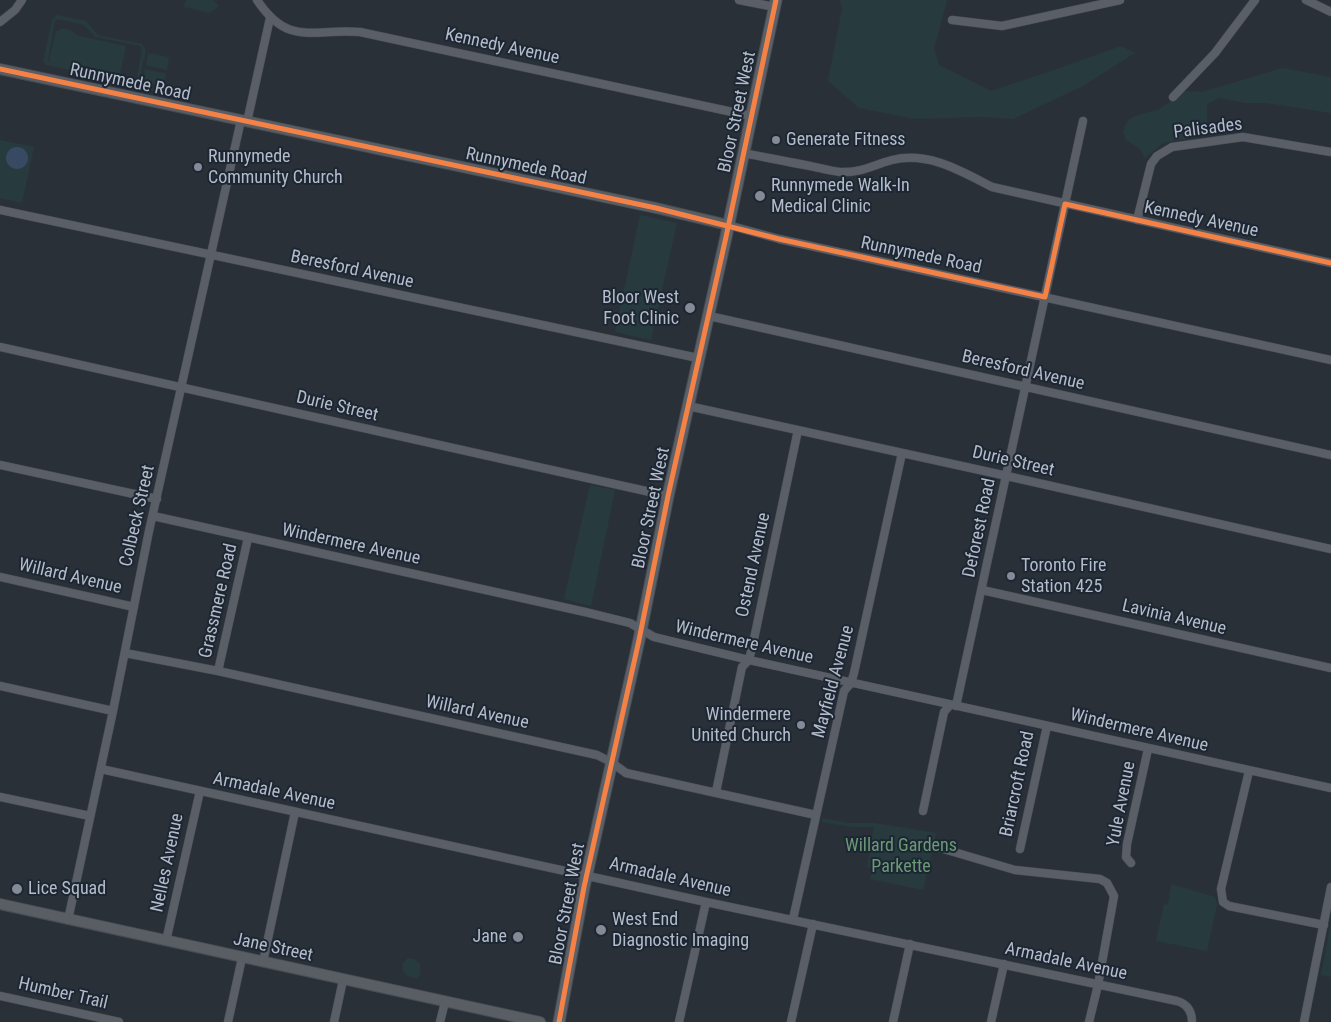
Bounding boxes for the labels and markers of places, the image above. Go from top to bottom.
place label: Generate Fitness [786,129,906,151]
marker: Generate Fitness [770,134,782,146]
place label: Runnymede Community Church [208,146,343,188]
marker: Runnymede Community Church [192,161,204,173]
place label: Runnymede Walk-In Medical Clinic [771,175,910,218]
marker: Runnymede Walk-In Medical Clinic [753,189,767,203]
place label: Bloor West Foot Clinic [602,287,679,330]
marker: Bloor West Foot Clinic [683,301,697,315]
place label: Toronto Fire Station 425 [1021,555,1106,598]
marker: Toronto Fire Station 425 [1005,570,1017,582]
place label: Windermere United Church [691,704,791,746]
marker: Windermere United Church [795,719,807,731]
place label: Lice Squad [28,878,106,900]
marker: Lice Squad [10,882,24,896]
place label: West End Diagnostic Imaging [612,909,749,952]
marker: West End Diagnostic Imaging [594,923,608,937]
place label: Jane [473,926,507,948]
marker: Jane [511,930,525,944]

